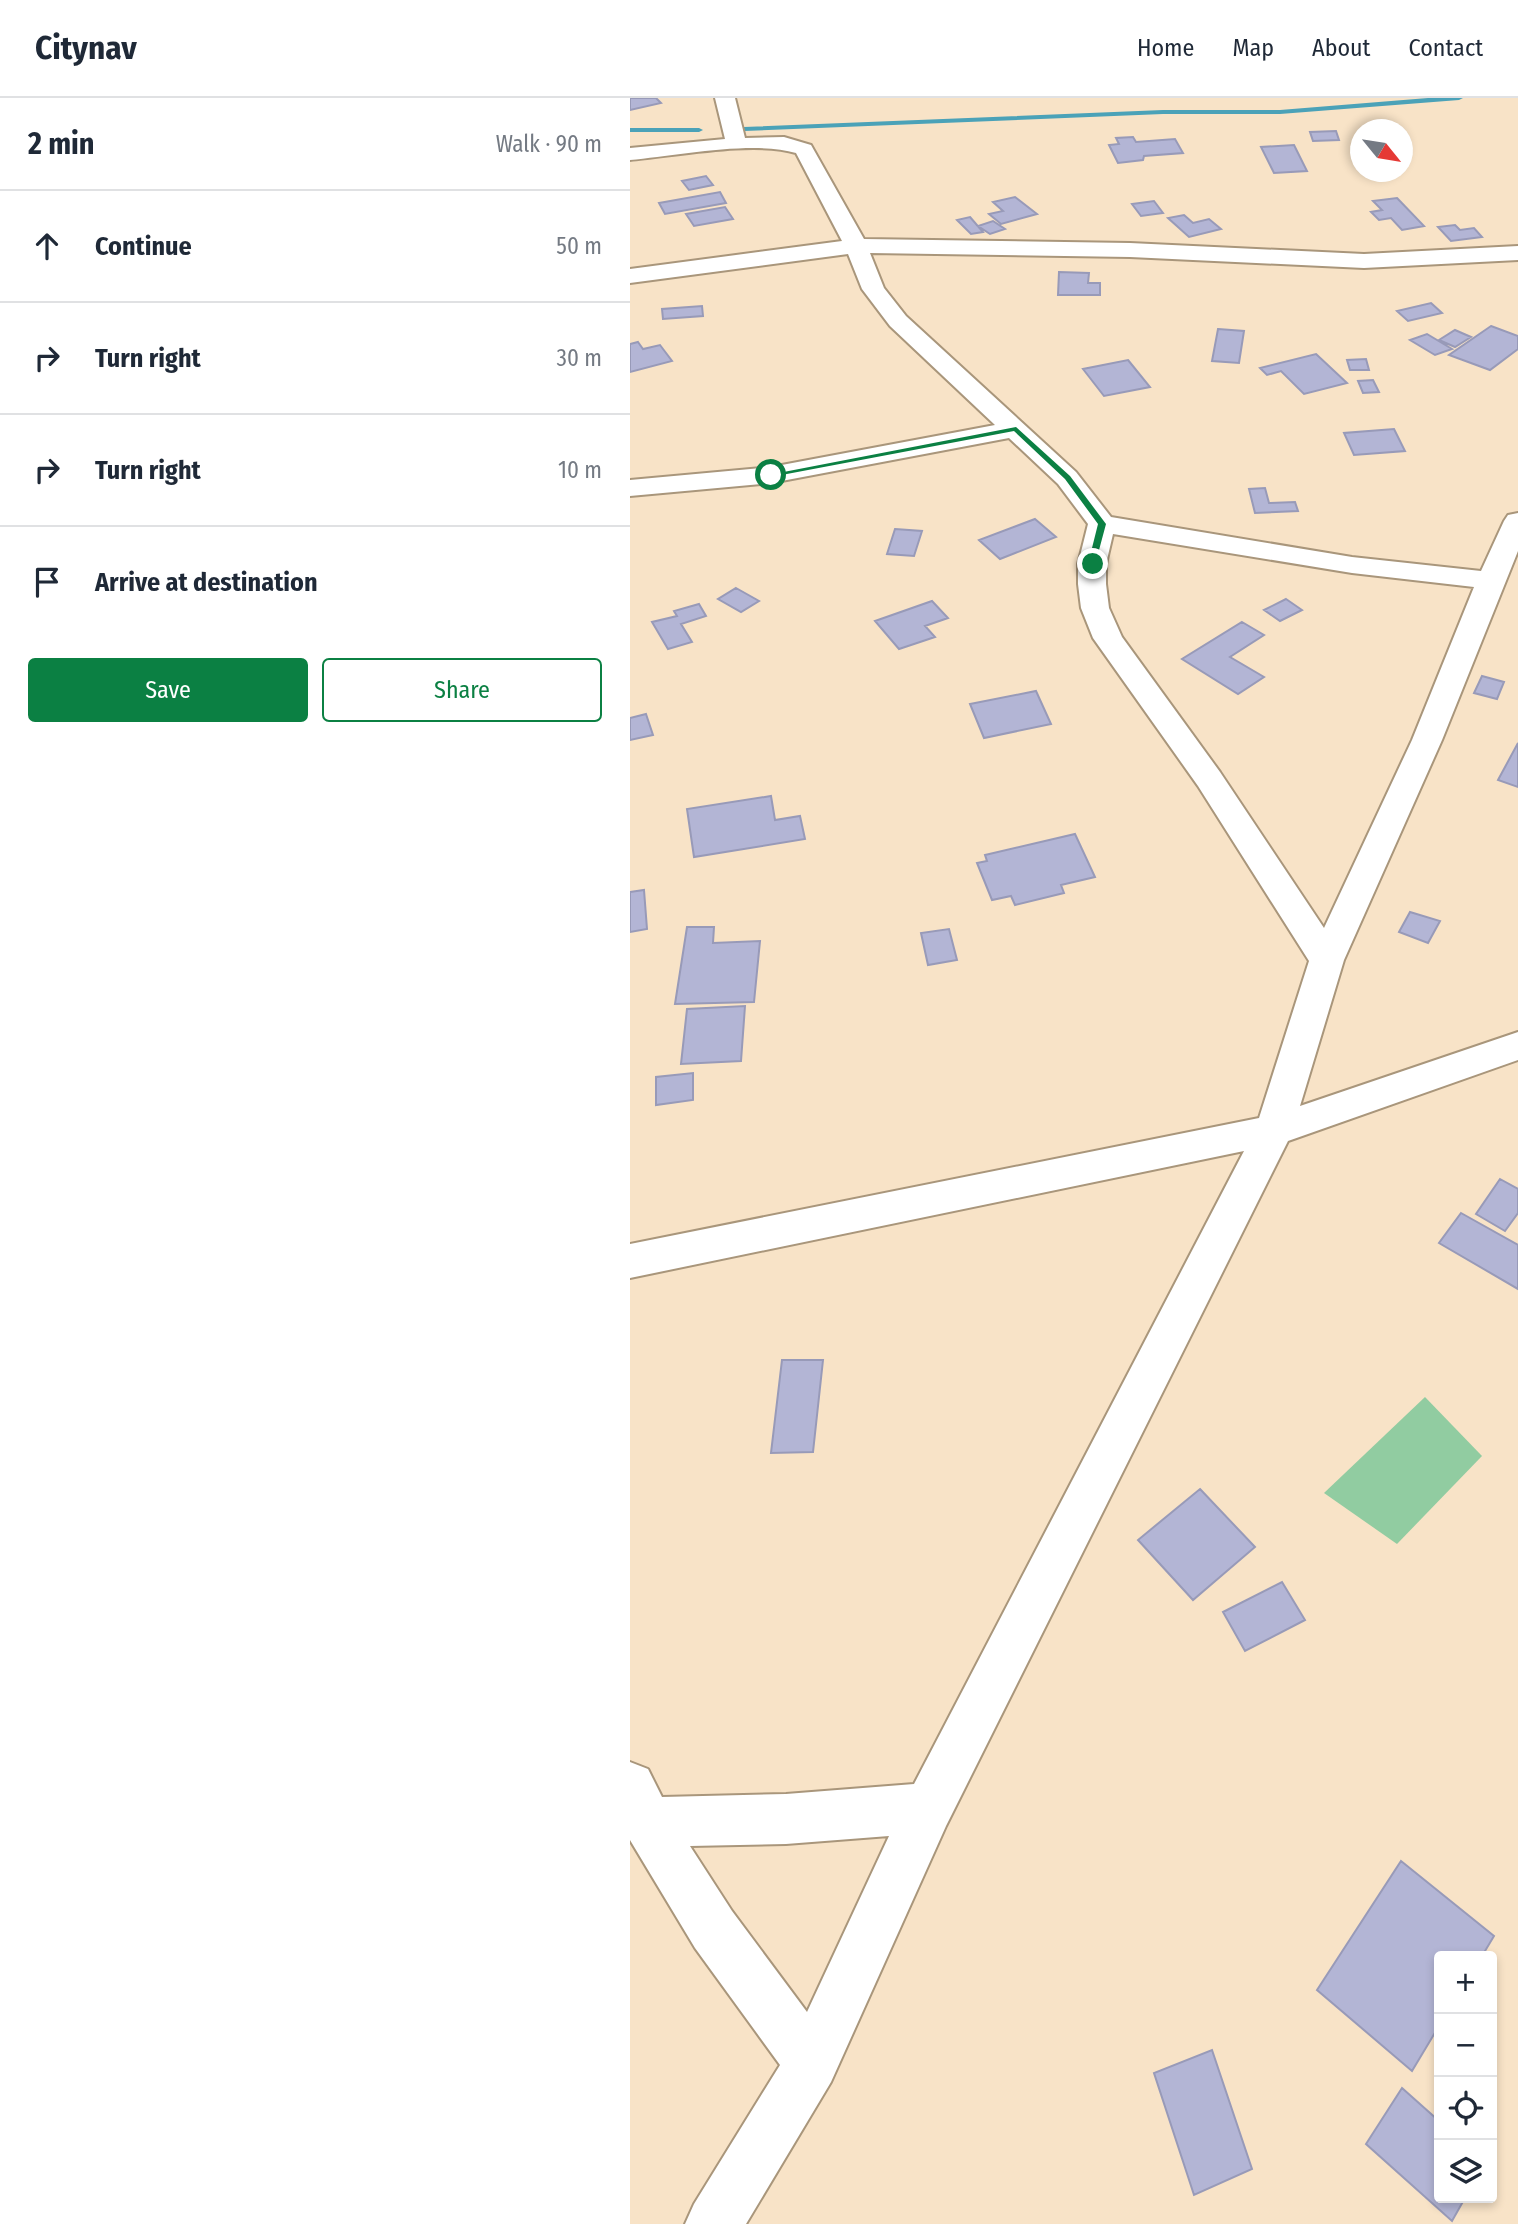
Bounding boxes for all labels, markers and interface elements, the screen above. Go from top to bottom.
text: Citynav [35,28,137,68]
text: Home [1137,34,1194,62]
text: Map [1232,34,1274,62]
text: About [1312,34,1370,62]
text: Contact [1408,34,1483,62]
north arrow [1350,119,1413,182]
text: 2 min [28,126,95,162]
text: Walk · 90 m [496,130,602,158]
icon: ahead [28,227,66,265]
text: Continue [95,231,192,262]
text: 50 m [556,232,602,260]
icon: right [28,339,66,377]
text: Turn right [95,343,201,374]
text: 30 m [557,344,602,372]
icon: right [28,451,66,489]
text: Turn right [95,455,201,486]
text: 10 m [558,456,602,484]
route start [755,459,786,490]
route end [1077,548,1108,579]
icon: arrive [28,563,66,601]
text: Arrive at destination [95,567,318,598]
button: Save [28,658,308,722]
button: Share [322,658,602,722]
map controls [1434,1951,1497,2203]
button: + [1434,1951,1497,2014]
button: − [1434,2014,1497,2077]
button: locate [1434,2077,1497,2140]
button: layers [1434,2140,1497,2203]

